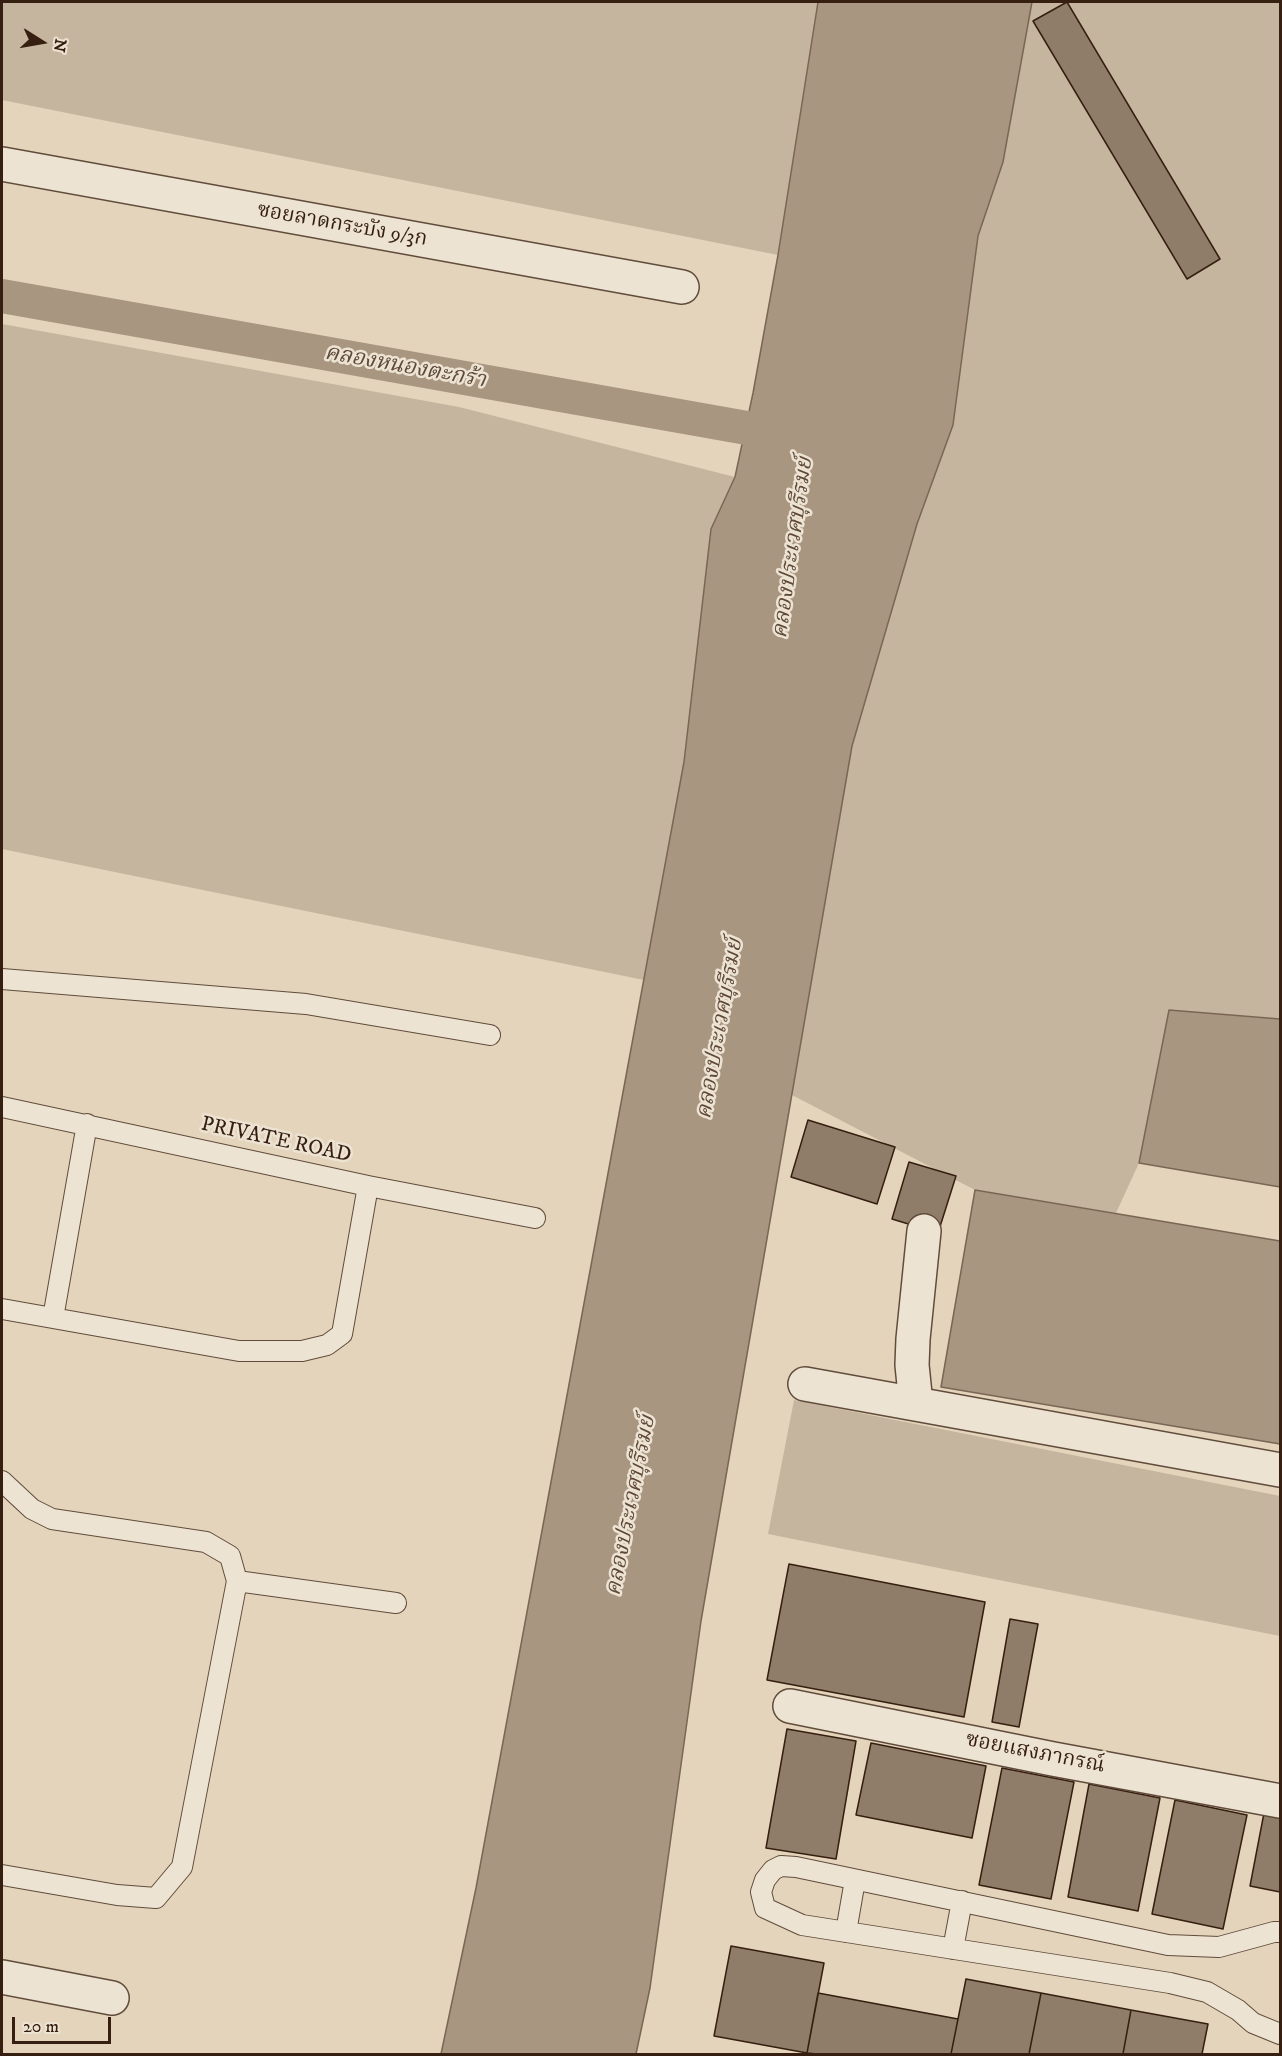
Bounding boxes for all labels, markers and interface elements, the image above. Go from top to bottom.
north arrow [12,12,72,72]
text: N [49,37,71,54]
street label: ซอยลาดกระบัง 9/3ก [255,199,429,253]
water label: คลองหนองตะกร้า [323,341,487,395]
water label: คลองประเวศบุรีรมย์ [768,456,820,640]
water label: คลองประเวศบุรีรมย์ [692,937,750,1121]
street label: PRIVATE ROAD [199,1113,353,1169]
water label: คลองประเวศบุรีรมย์ [602,1414,662,1598]
street label: ซอยแสงภากรณ์ [963,1728,1107,1780]
scale bar [15,2005,114,2043]
text: 20 m [23,2016,59,2038]

